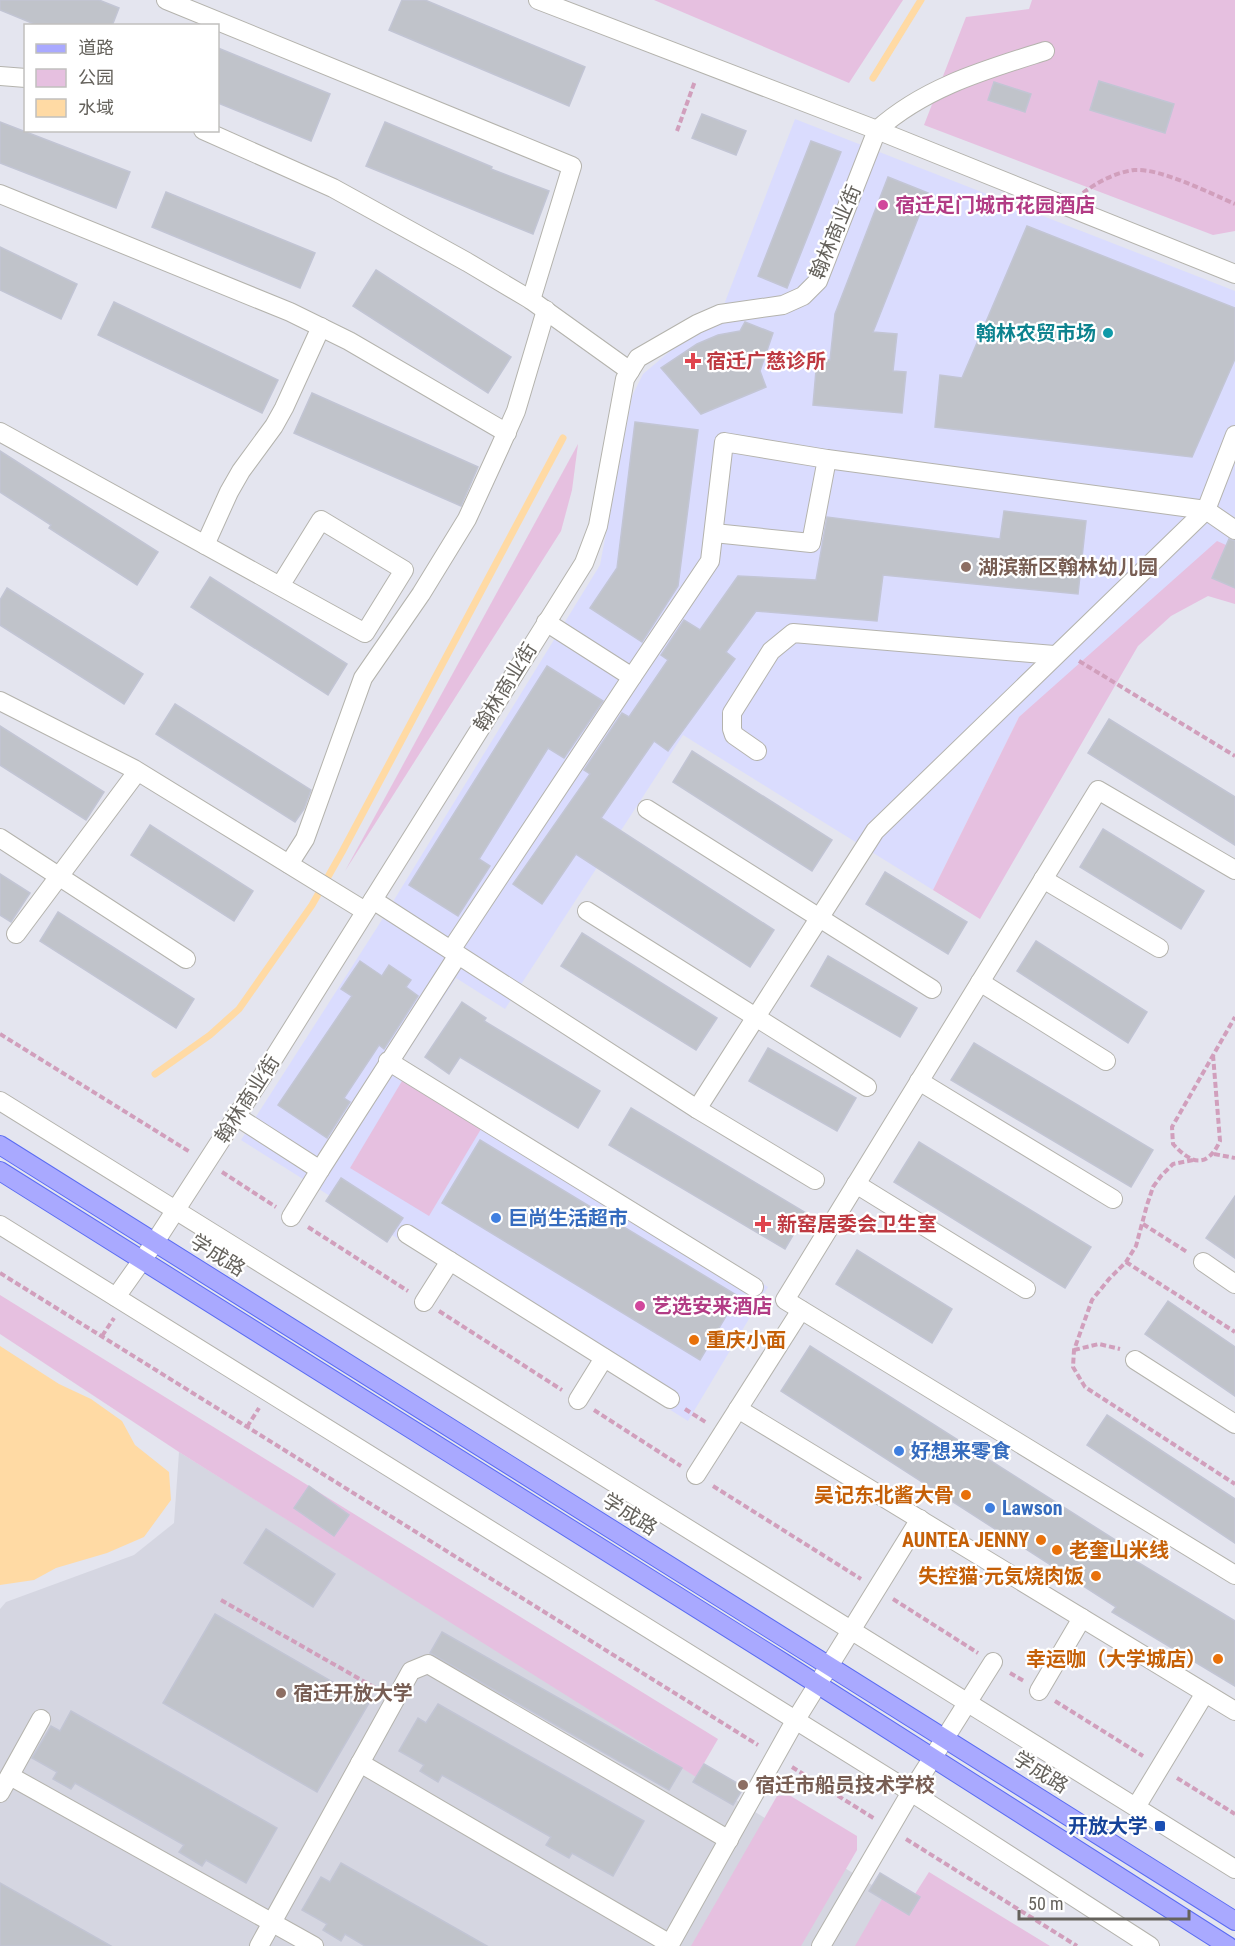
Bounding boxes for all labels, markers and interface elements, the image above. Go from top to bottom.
legend [24,24,219,132]
text: 道路 [78,37,114,58]
text: 公园 [78,67,114,88]
text: 水域 [78,97,114,118]
street label: 翰林商业街 [804,181,866,283]
place label: 宿迁足门城市花园酒店 [895,193,1095,217]
marker: 宿迁足门城市花园酒店 [876,198,890,212]
place label: 翰林农贸市场 [976,321,1096,345]
marker: 翰林农贸市场 [1101,326,1115,340]
place label: 宿迁广慈诊所 [706,349,826,373]
marker: 宿迁广慈诊所 [684,352,702,370]
place label: 湖滨新区翰林幼儿园 [978,555,1158,579]
marker: 湖滨新区翰林幼儿园 [959,560,973,574]
street label: 翰林商业街 [468,638,542,736]
street label: 翰林商业街 [210,1051,284,1147]
place label: 巨尚生活超市 [508,1206,628,1230]
marker: 巨尚生活超市 [489,1211,503,1225]
place label: 新窑居委会卫生室 [777,1212,937,1236]
marker: 新窑居委会卫生室 [754,1215,772,1233]
street label: 学成路 [186,1229,250,1281]
place label: 艺选安来酒店 [652,1294,772,1318]
marker: 艺选安来酒店 [633,1299,647,1313]
place label: 重庆小面 [706,1328,786,1352]
marker: 重庆小面 [687,1333,701,1347]
place label: 好想来零食 [911,1439,1011,1463]
marker: 好想来零食 [892,1444,906,1458]
place label: 吴记东北酱大骨 [814,1483,954,1507]
street label: 学成路 [598,1488,662,1540]
marker: 吴记东北酱大骨 [959,1488,973,1502]
place label: Lawson [1002,1496,1063,1520]
marker: Lawson [983,1501,997,1515]
place label: AUNTEA JENNY [902,1528,1029,1552]
marker: AUNTEA JENNY [1034,1533,1048,1547]
place label: 老奎山米线 [1069,1538,1169,1562]
marker: 老奎山米线 [1050,1543,1064,1557]
place label: 失控猫·元気烧肉饭 [918,1564,1084,1588]
marker: 失控猫·元気烧肉饭 [1089,1569,1103,1583]
place label: 幸运咖（大学城店） [1026,1647,1206,1671]
marker: 幸运咖（大学城店） [1211,1652,1225,1666]
place label: 宿迁开放大学 [293,1681,413,1705]
marker: 宿迁开放大学 [274,1686,288,1700]
street label: 学成路 [1009,1746,1073,1798]
place label: 宿迁市船员技术学校 [755,1773,935,1797]
marker: 宿迁市船员技术学校 [736,1778,750,1792]
place label: 开放大学 [1068,1814,1148,1838]
marker: 开放大学 [1153,1819,1167,1833]
scale bar [1019,1883,1188,1921]
text: 50 m [1028,1893,1063,1914]

